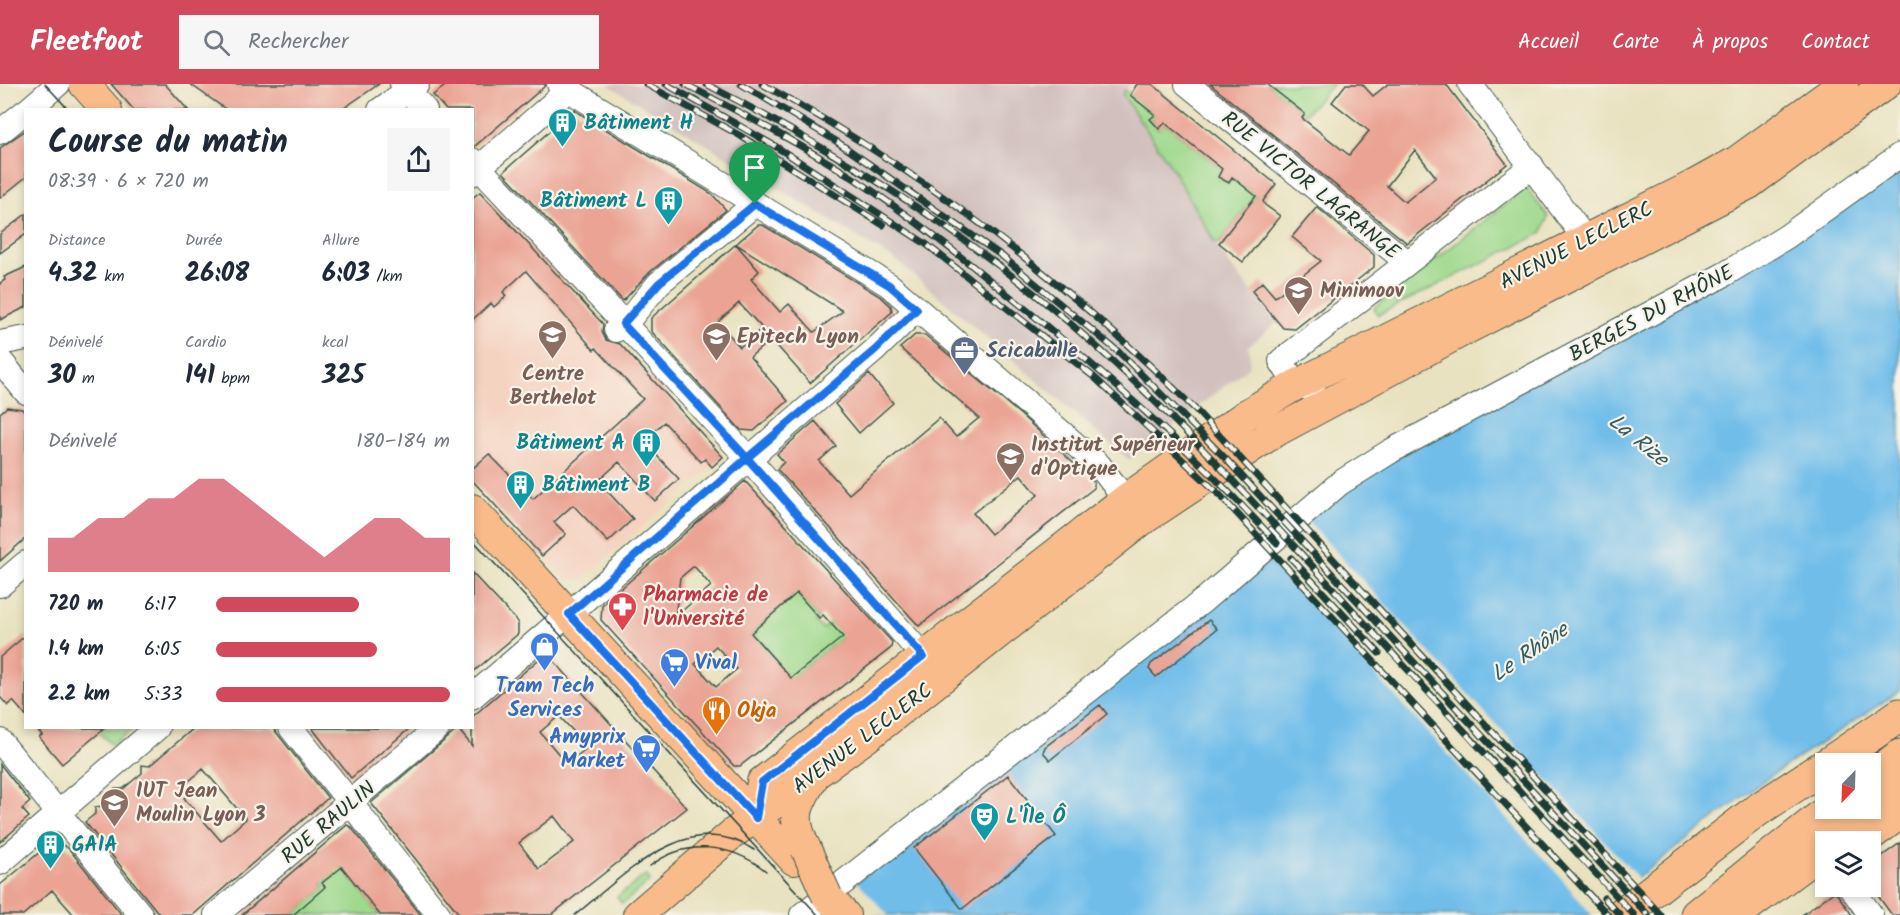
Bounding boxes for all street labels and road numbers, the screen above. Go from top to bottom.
street label: RUE VICTOR LAGRANGE [1213,103,1407,269]
street label: AVENUE LECLERC [1494,193,1659,299]
street label: BERGES DU RHÔNE [1563,257,1741,372]
street label: AVENUE LECLERC [786,675,940,803]
street label: RUE RAULIN [274,773,384,873]

